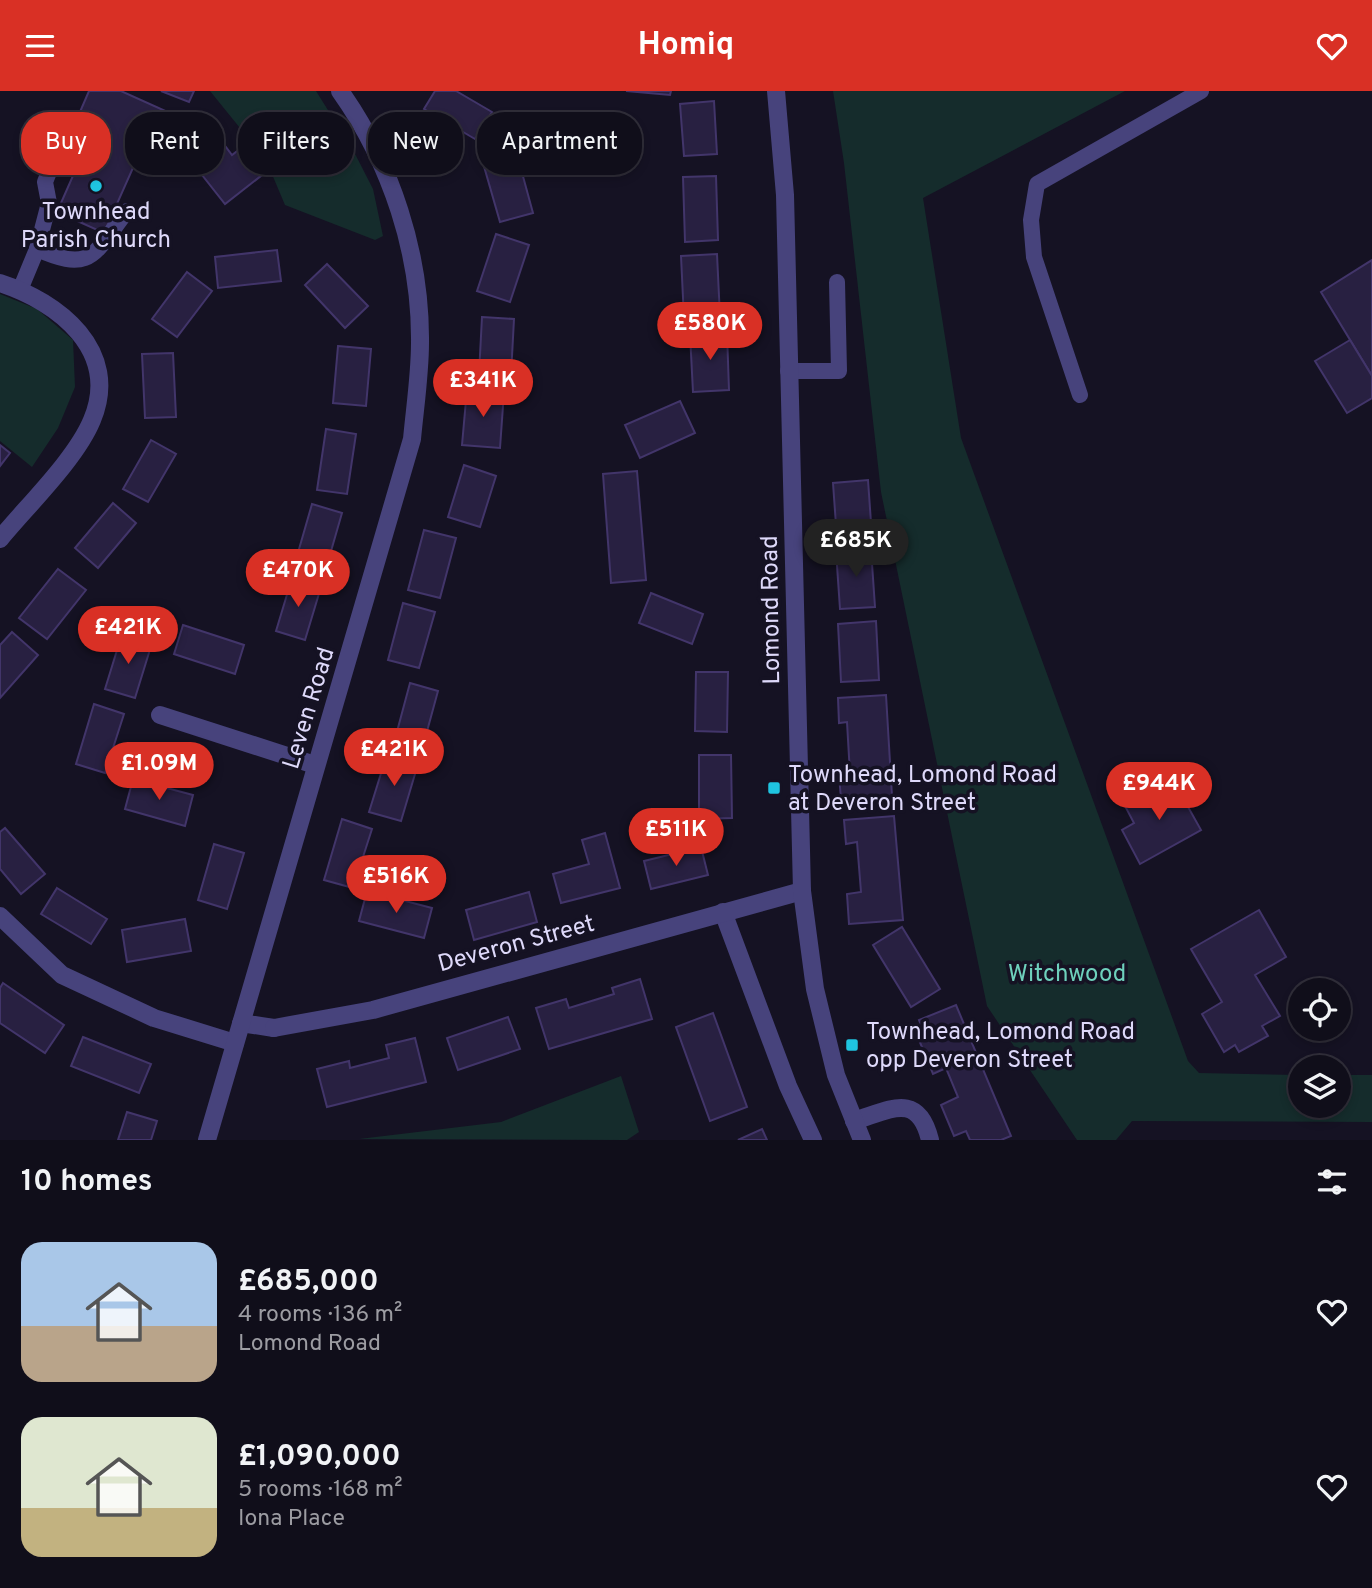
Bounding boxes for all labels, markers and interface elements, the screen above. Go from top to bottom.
text: Homiq [638,26,734,66]
icon: menu [21,27,59,65]
icon: heart [1313,27,1351,65]
chip: Buy [21,112,111,175]
chip: Rent [125,112,224,175]
chip: Filters [238,112,354,175]
chip: New [368,112,463,175]
chip: Apartment [477,112,642,175]
marker: Townhead Parish Church [88,178,104,194]
place label: Townhead Parish Church [21,198,171,256]
pin: £580K [661,303,759,362]
text: £580K [673,310,747,339]
pin: £341K [434,359,532,419]
text: £341K [449,367,517,396]
pin: £685K [807,519,905,579]
text: £685K [820,527,892,556]
street label: Lomond Road [756,535,788,685]
pin: £470K [249,549,347,609]
text: £470K [262,557,334,586]
pin: £421K [79,607,177,666]
text: £421K [94,614,162,643]
street label: Leven Road [277,644,343,773]
pin: £421K [345,729,443,788]
text: £421K [360,736,428,765]
pin: £1.09M [102,743,216,802]
text: £1.09M [121,750,197,779]
place label: Townhead, Lomond Road at Deveron Street [788,761,1057,819]
pin: £944K [1110,763,1208,822]
text: £944K [1122,770,1196,799]
marker: Townhead, Lomond Road at Deveron Street [766,780,782,796]
pin: £511K [627,809,725,868]
text: £511K [645,816,707,845]
pin: £516K [347,855,445,915]
text: £516K [362,863,430,892]
street label: Deveron Street [435,910,598,980]
park label: Witchwood [1008,960,1126,990]
map controls [1288,978,1351,1118]
button: locate [1288,978,1351,1041]
place label: Townhead, Lomond Road opp Deveron Street [866,1018,1135,1076]
marker: Townhead, Lomond Road opp Deveron Street [844,1037,860,1053]
button: layers [1288,1055,1351,1118]
icon: filters [1313,1163,1351,1201]
text: 10 homes [21,1164,152,1201]
text: £685,000 [238,1264,379,1301]
icon: home [77,1270,161,1354]
icon: heart [1313,1293,1351,1331]
text: 4 rooms · 136 m² [238,1301,402,1330]
text: Lomond Road [238,1330,381,1359]
text: £1,090,000 [238,1439,401,1476]
icon: home [77,1445,161,1529]
icon: heart [1313,1468,1351,1506]
text: 5 rooms · 168 m² [238,1476,403,1505]
text: Iona Place [238,1505,345,1534]

